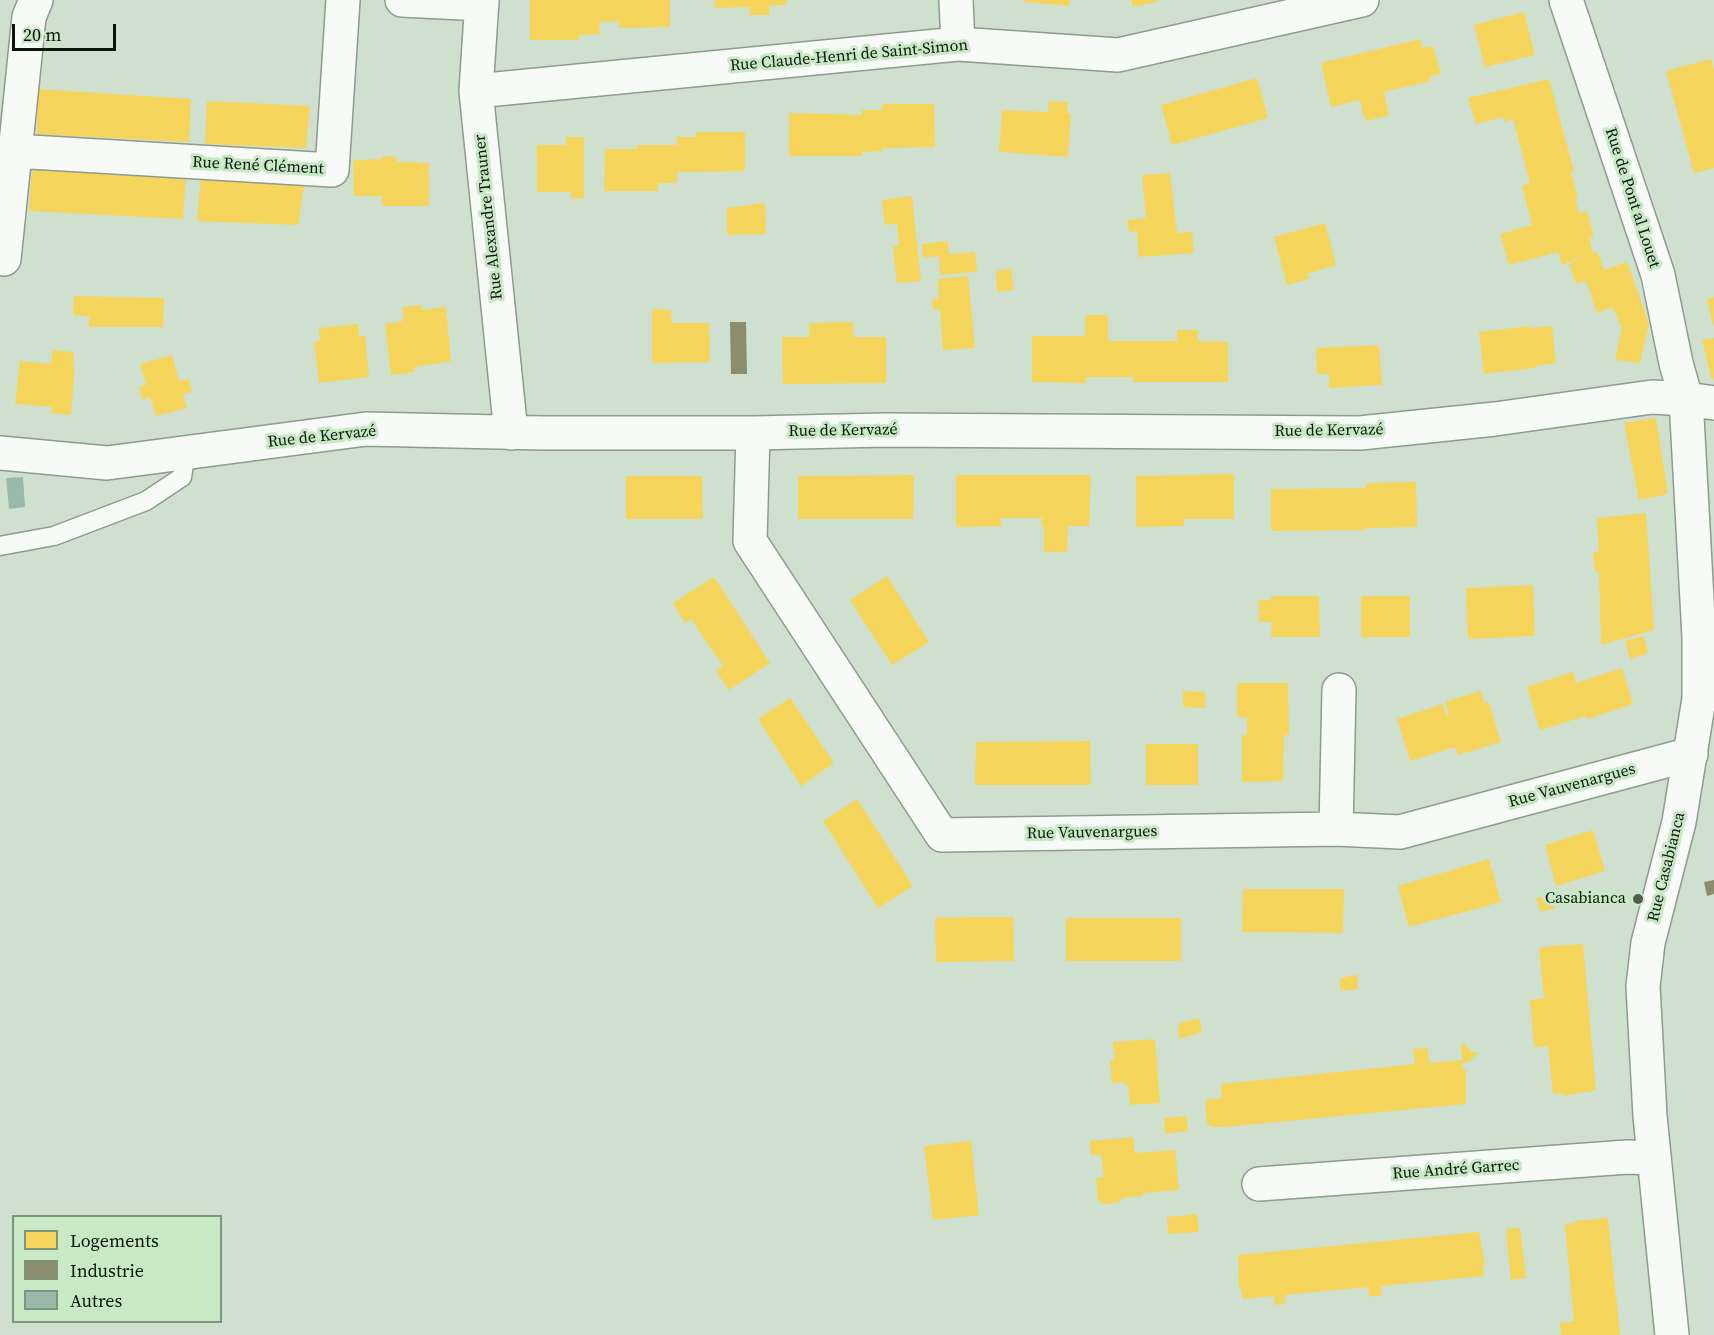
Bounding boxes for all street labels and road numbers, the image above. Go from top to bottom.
street label: Rue Claude-Henri de Saint-Simon [729,36,969,76]
street label: Rue de Pont al Louet [1600,126,1664,270]
street label: Rue Alexandre Trauner [471,133,507,301]
street label: Rue René Clément [192,153,324,179]
street label: Rue de Kervazé [788,420,898,442]
street label: Rue de Kervazé [1274,420,1384,442]
street label: Rue de Kervazé [267,422,377,452]
street label: Rue Vauvenargues [1506,760,1638,812]
street label: Rue Casabianca [1644,810,1690,924]
street label: Rue Vauvenargues [1026,822,1158,844]
street label: Rue André Garrec [1392,1156,1520,1184]

